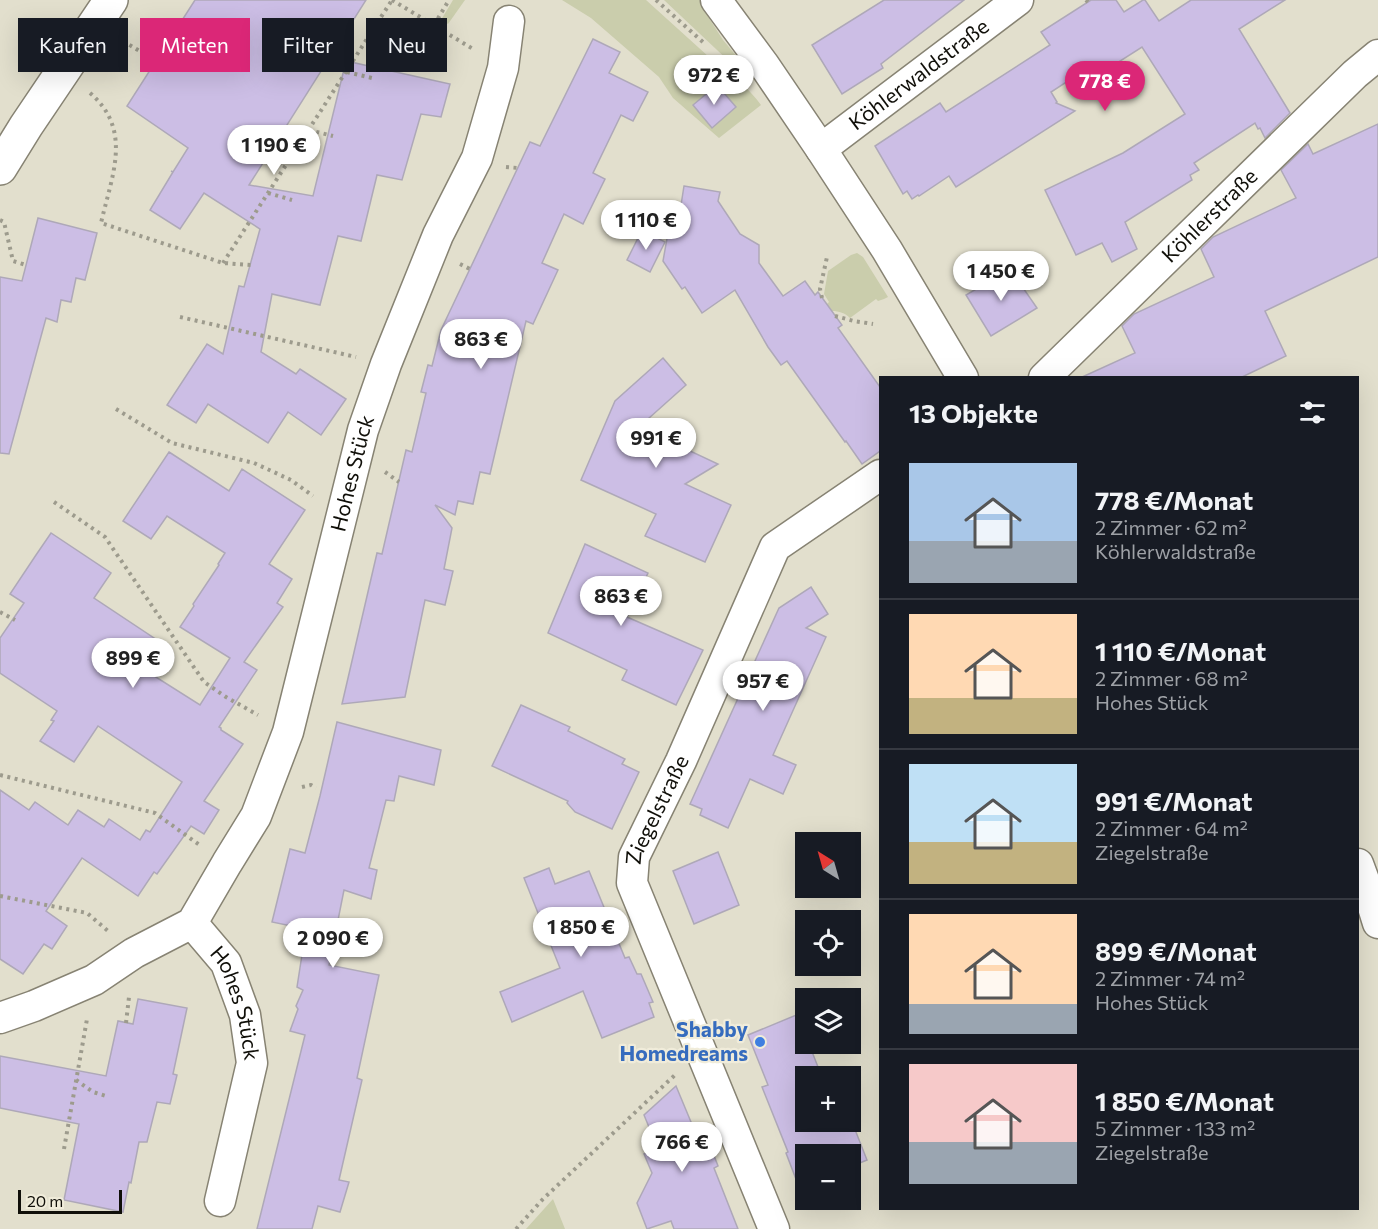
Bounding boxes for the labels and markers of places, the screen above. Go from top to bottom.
pin: 972 € [672,55,756,106]
pin: 778 € [1063,61,1147,112]
pin: 1 190 € [219,125,329,176]
pin: 1 110 € [591,200,701,251]
pin: 1 450 € [946,251,1056,302]
pin: 863 € [439,319,523,370]
pin: 991 € [614,418,698,469]
pin: 863 € [579,576,663,627]
pin: 899 € [91,638,175,689]
pin: 957 € [721,661,805,712]
pin: 1 850 € [526,907,636,958]
pin: 2 090 € [278,918,388,969]
place label: Shabby Homedreams [619,1016,748,1065]
marker: Shabby Homedreams [753,1035,767,1049]
pin: 766 € [640,1122,724,1173]

